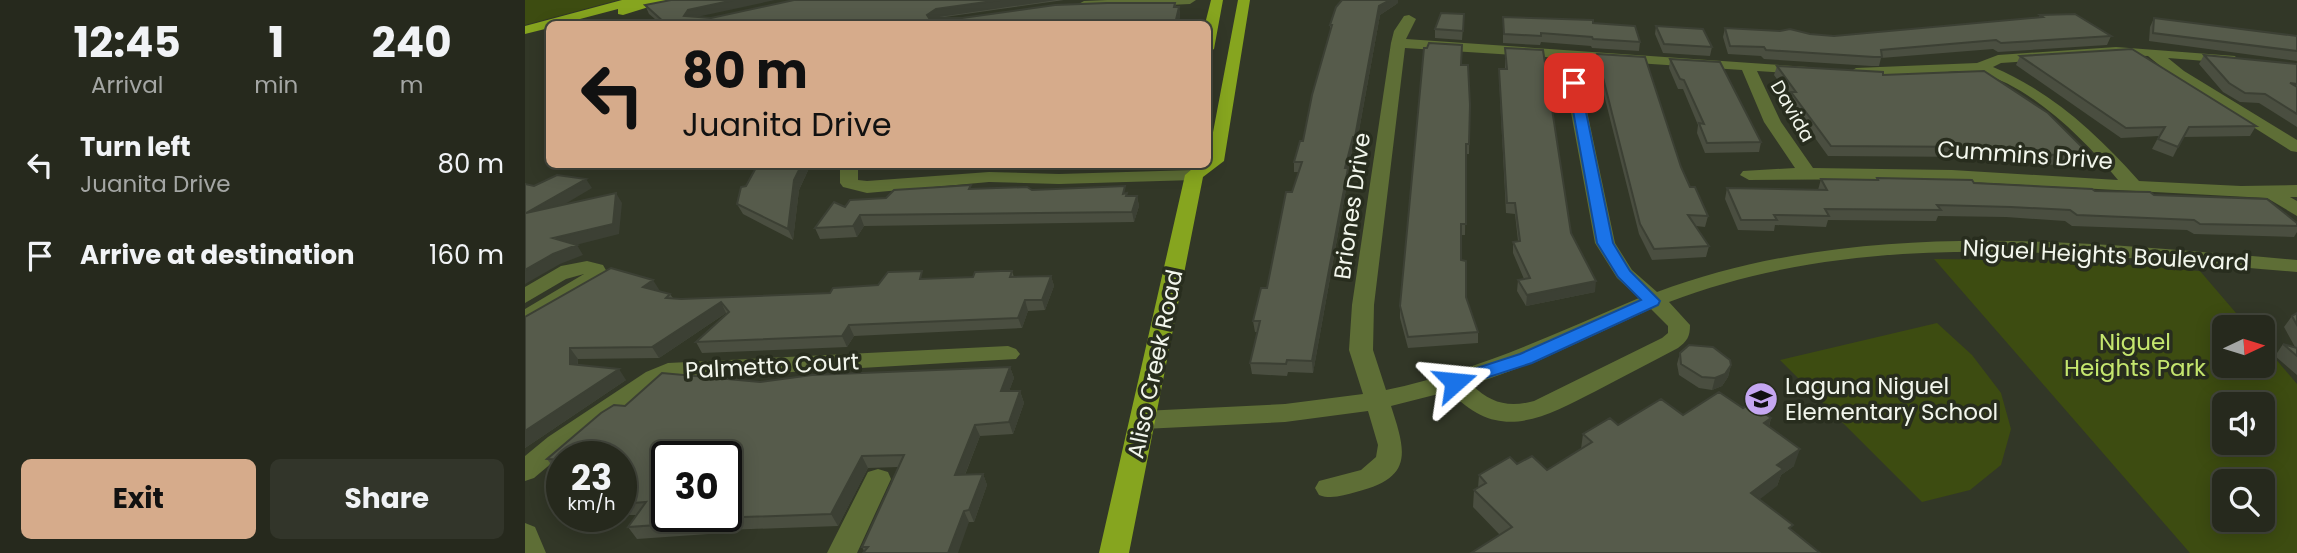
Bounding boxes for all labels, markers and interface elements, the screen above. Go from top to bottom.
text: 12:45 [73,13,181,72]
text: 1 [268,13,284,72]
text: 240 [372,13,452,72]
text: 80 m [682,37,808,105]
icon: left [567,49,658,140]
pin [1544,53,1604,113]
icon: arrive [1555,64,1593,102]
text: Arrival [91,69,163,101]
text: min [254,69,298,101]
text: m [400,69,423,101]
street label: Davida [1764,75,1821,147]
text: Juanita Drive [682,102,891,147]
text: Turn left [80,129,191,165]
street label: Briones Drive [1326,131,1378,281]
street label: Cummins Drive [1936,133,2114,177]
icon: left [21,146,59,184]
text: 80 m [438,146,504,182]
text: Juanita Drive [80,168,231,200]
street label: Niguel Heights Boulevard [1962,232,2250,278]
icon: arrive [21,237,59,275]
text: Arrive at destination [80,237,355,273]
text: 160 m [429,237,504,273]
street label: Aliso Creek Road [1119,267,1191,461]
north arrow [2212,315,2275,378]
map controls [2212,315,2275,532]
park label: Niguel Heights Park [2064,326,2206,384]
street label: Palmetto Court [684,345,860,387]
position arrow [1418,345,1492,419]
place label: Laguna Niguel Elementary School [1785,370,1998,428]
school or university icon: Laguna Niguel Elementary School [1742,380,1780,418]
button: sound [2212,392,2275,455]
speed limit sign: 30 [651,441,742,532]
text: 23 [571,453,612,502]
button: Exit [21,459,256,539]
button: Share [270,459,504,539]
button: search [2212,469,2275,532]
text: km/h [568,491,615,516]

